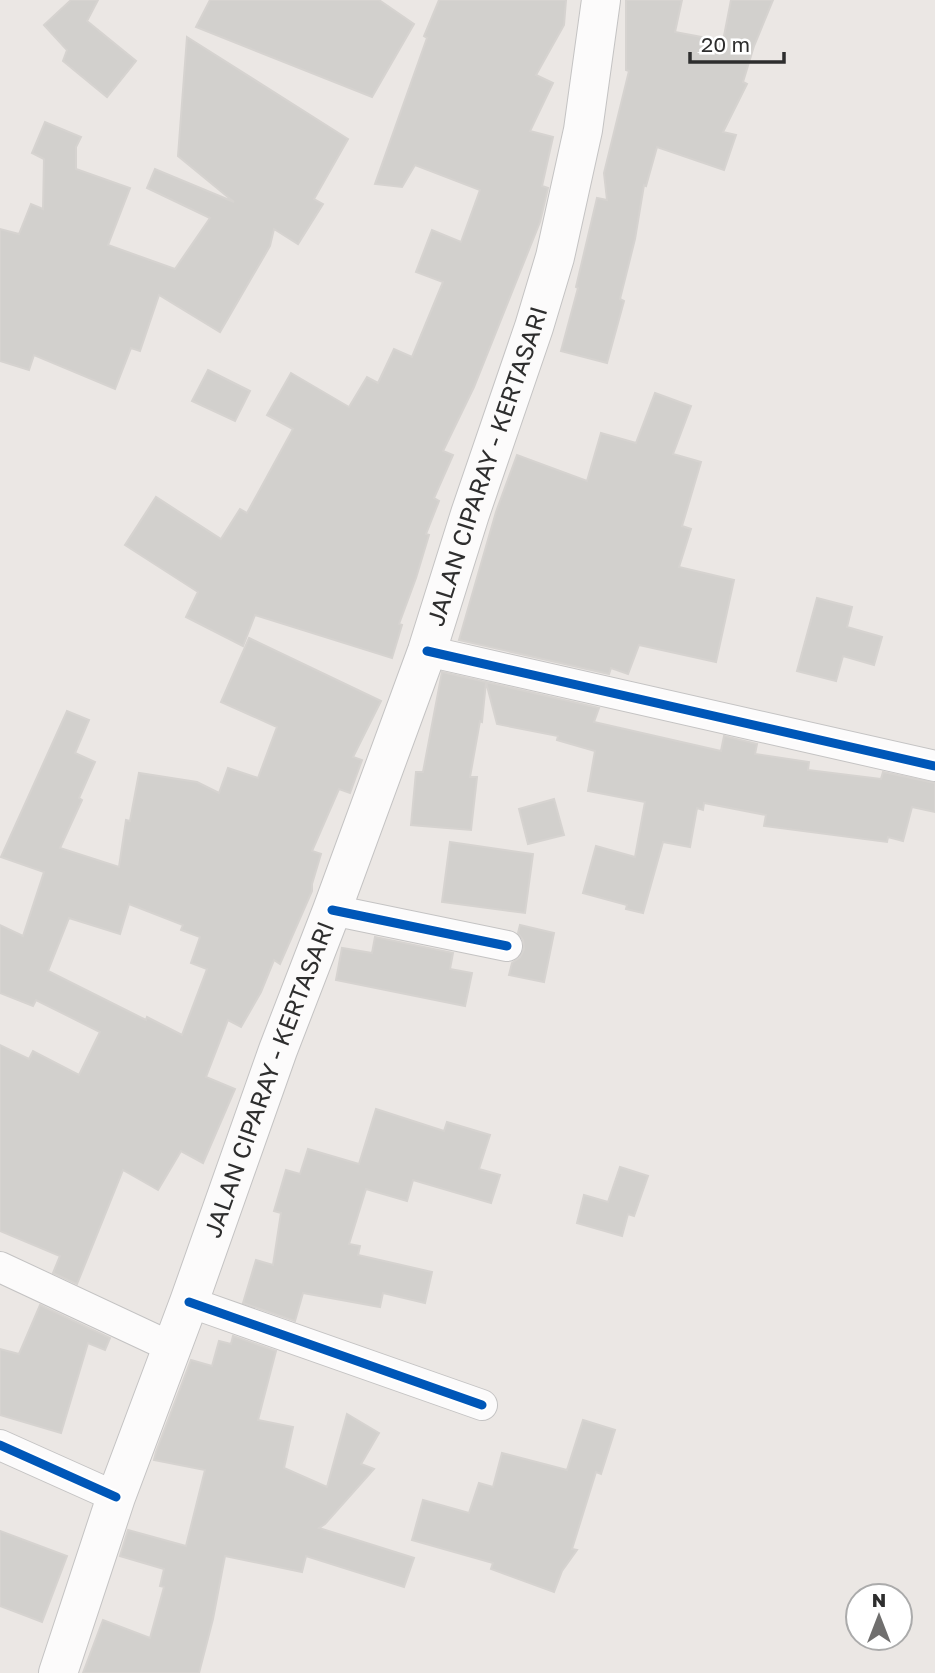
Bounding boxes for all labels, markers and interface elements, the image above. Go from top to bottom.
scale bar [690,21,785,65]
text: 20 m [701,31,750,57]
street label: JALAN CIPARAY - KERTASARI [420,303,552,629]
street label: JALAN CIPARAY - KERTASARI [197,917,339,1241]
north arrow [844,1582,914,1652]
text: N [872,1588,886,1611]

